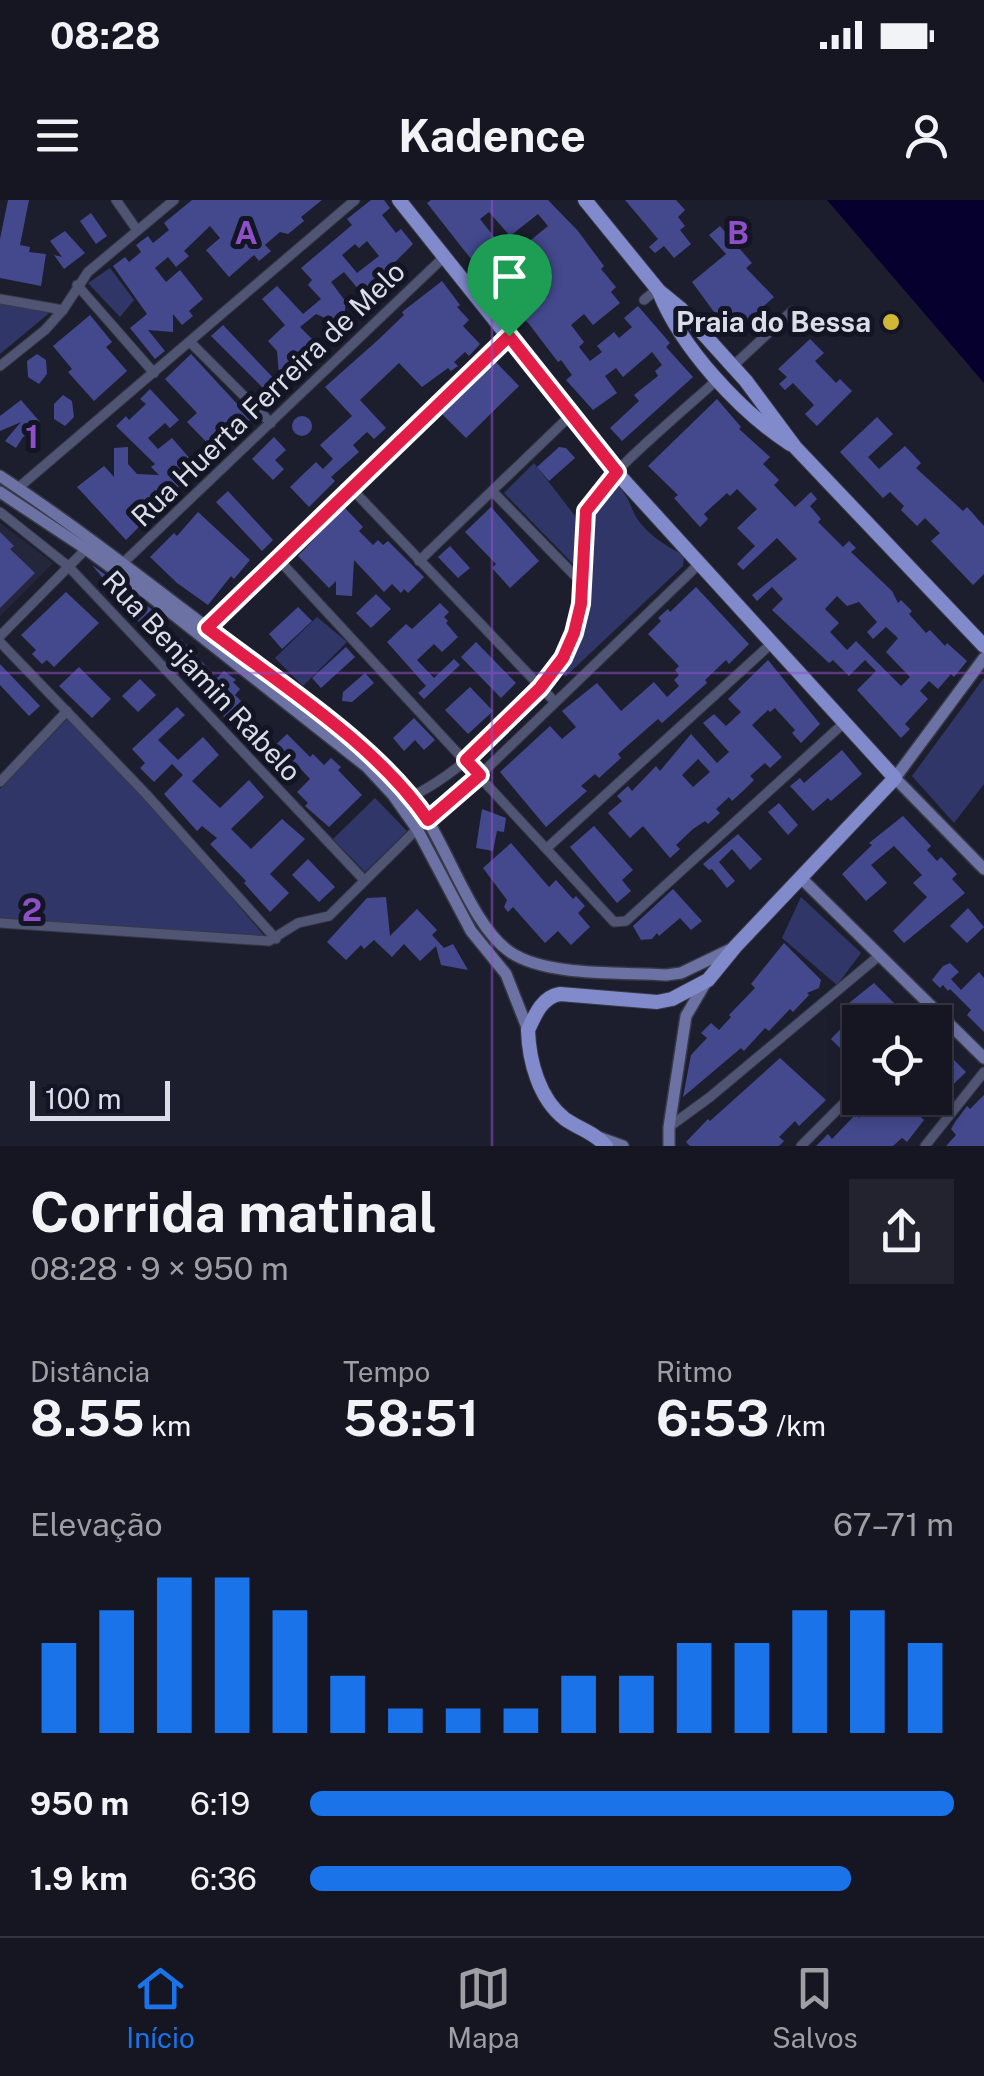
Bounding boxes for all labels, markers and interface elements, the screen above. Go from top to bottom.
text: 08:28 [50,13,161,58]
icon: menu [30,108,85,163]
icon: person [899,108,954,163]
text: Kadence [398,109,586,162]
text: A [234,214,258,251]
text: B [727,214,749,251]
pin [467,234,552,337]
icon: arrive [482,249,537,304]
street label: Rua Huerta Ferreira de Melo [124,254,411,533]
place label: Praia do Bessa [676,305,871,338]
marker: Praia do Bessa [880,311,902,333]
text: 1 [25,418,39,455]
street label: Rua Benjamin Rabelo [96,564,308,788]
text: 2 [22,891,42,928]
map controls [842,1005,952,1115]
button: locate [842,1005,952,1115]
scale bar [30,1076,170,1120]
text: 100 m [45,1082,122,1115]
button: share [849,1179,954,1284]
text: Corrida matinal [30,1180,437,1244]
text: 08:28 · 9 × 950 m [30,1250,289,1287]
text: Distância [30,1355,150,1388]
text: Tempo [343,1355,430,1388]
text: Ritmo [656,1355,733,1388]
text: 8.55 [30,1388,145,1447]
text: 58:51 [343,1388,479,1447]
text: 6:53 [656,1388,770,1447]
text: km [145,1409,191,1442]
text: /km [770,1409,826,1442]
text: Elevação [30,1506,163,1543]
text: 67–71 m [833,1506,954,1543]
text: 950 m [30,1785,129,1822]
text: 6:19 [190,1785,250,1822]
text: 1.9 km [30,1860,128,1897]
text: 6:36 [190,1860,257,1897]
tab: Início [126,1961,195,2054]
tab: Mapa [447,1961,519,2054]
tab: Salvos [772,1961,858,2054]

